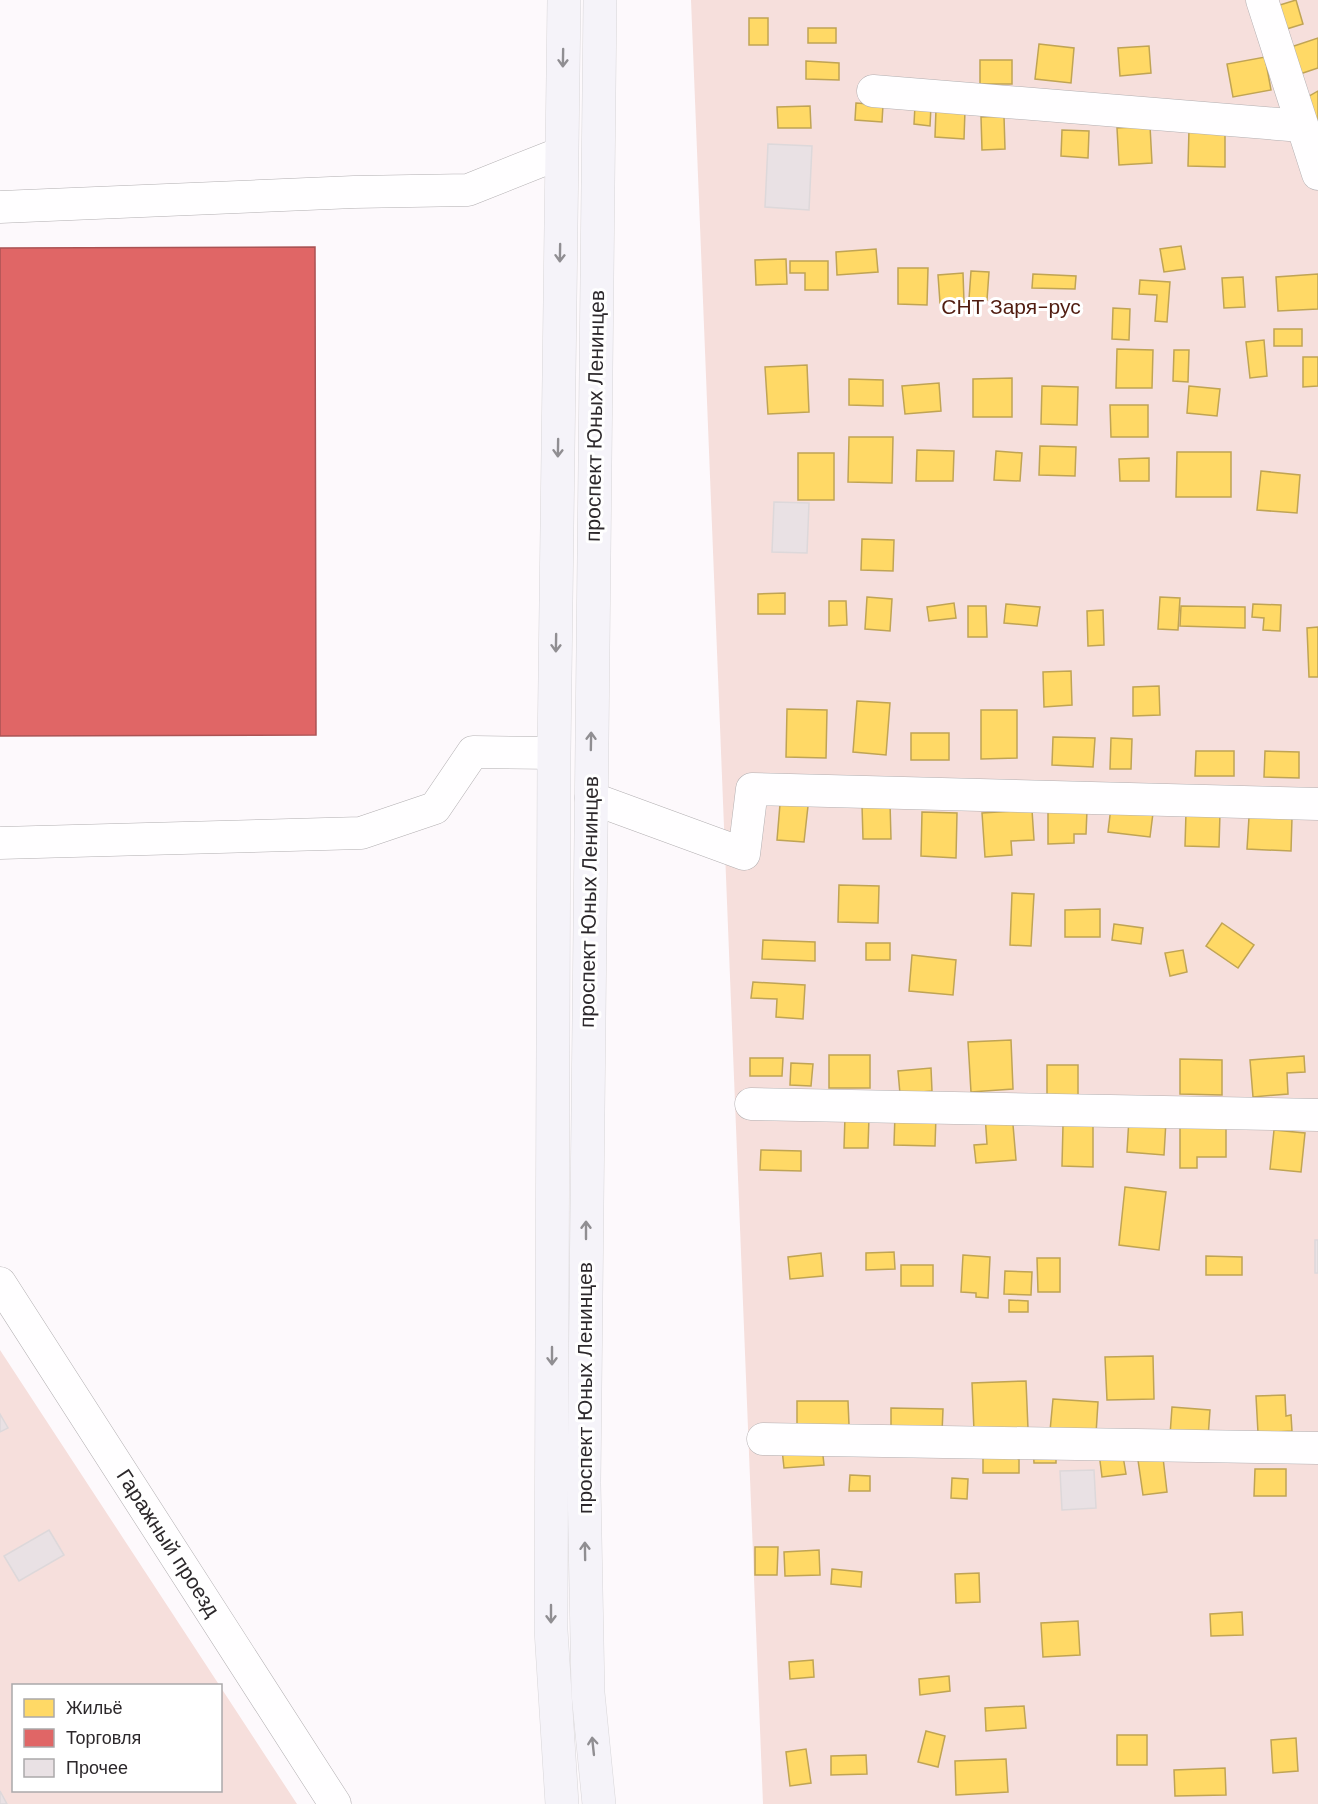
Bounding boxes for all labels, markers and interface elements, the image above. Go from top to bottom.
one-way arrow [557,48,569,68]
one-way arrow [554,243,566,263]
street label: проспект Юных Ленинцев [579,290,611,542]
park label: СНТ Заря-рус [941,293,1081,321]
one-way arrow [552,438,564,458]
one-way arrow [550,633,561,653]
one-way arrow [585,732,597,752]
street label: проспект Юных Ленинцев [573,776,605,1028]
one-way arrow [580,1221,592,1241]
street label: проспект Юных Ленинцев [571,1262,599,1514]
one-way arrow [546,1345,558,1365]
street label: Гаражный проезд [110,1464,226,1622]
one-way arrow [579,1542,591,1562]
one-way arrow [545,1603,557,1623]
legend [12,1684,222,1792]
text: Жильё [66,1696,123,1720]
text: Торговля [66,1726,141,1750]
one-way arrow [587,1736,598,1756]
text: Прочее [66,1756,128,1780]

